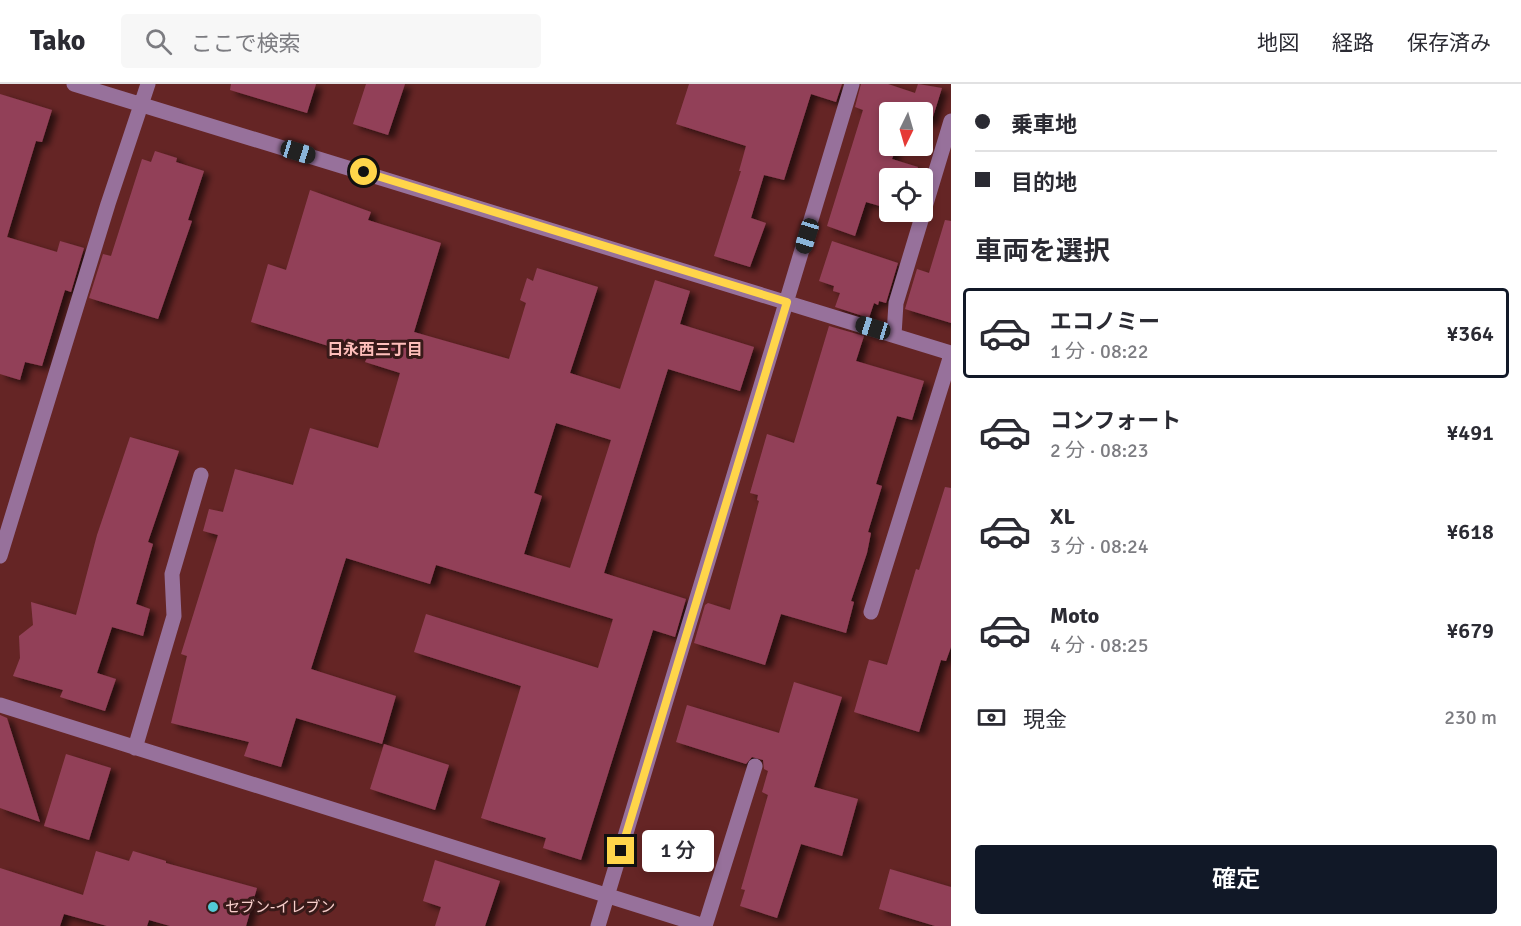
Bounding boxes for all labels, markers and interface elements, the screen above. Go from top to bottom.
search box [121,14,541,68]
text: Tako [30,24,85,58]
icon: search [142,25,175,58]
text: ここで検索 [190,30,300,57]
text: 地図 [1257,30,1299,56]
text: 経路 [1332,30,1374,56]
text: 保存済み [1407,30,1491,56]
north arrow [879,102,933,156]
map controls [879,102,933,222]
text: 乗車地 [1011,111,1077,138]
car [278,138,318,166]
route start [350,158,377,185]
button: locate [879,168,933,222]
text: 目的地 [1011,169,1077,196]
car [793,216,821,256]
text: 車両を選択 [975,235,1110,268]
icon: car [978,306,1032,360]
text: エコノミー [1050,308,1160,335]
car [853,314,893,342]
text: ¥364 [1446,320,1494,347]
text: 1 分 · 08:22 [1050,339,1149,364]
district label: 日永西三丁目 [327,340,423,360]
icon: car [978,405,1032,459]
text: コンフォート [1050,407,1181,434]
text: ¥491 [1446,419,1494,446]
text: 2 分 · 08:23 [1050,438,1149,463]
text: XL [1050,503,1075,530]
icon: car [978,504,1032,558]
text: ¥618 [1446,518,1494,545]
text: 3 分 · 08:24 [1050,534,1149,559]
text: Moto [1050,602,1099,629]
icon: car [978,603,1032,657]
text: ¥679 [1446,617,1494,644]
text: 4 分 · 08:25 [1050,633,1149,658]
icon: cash [975,701,1008,734]
text: 230 m [1444,705,1497,730]
text: 現金 [1023,706,1067,733]
callout: 1 分 [642,830,714,872]
route end [607,837,634,864]
text: 1 分 [660,838,696,863]
button: 確定 [975,845,1497,914]
place label: セブン-イレブン [225,898,335,916]
marker: セブン-イレブン [206,900,220,914]

